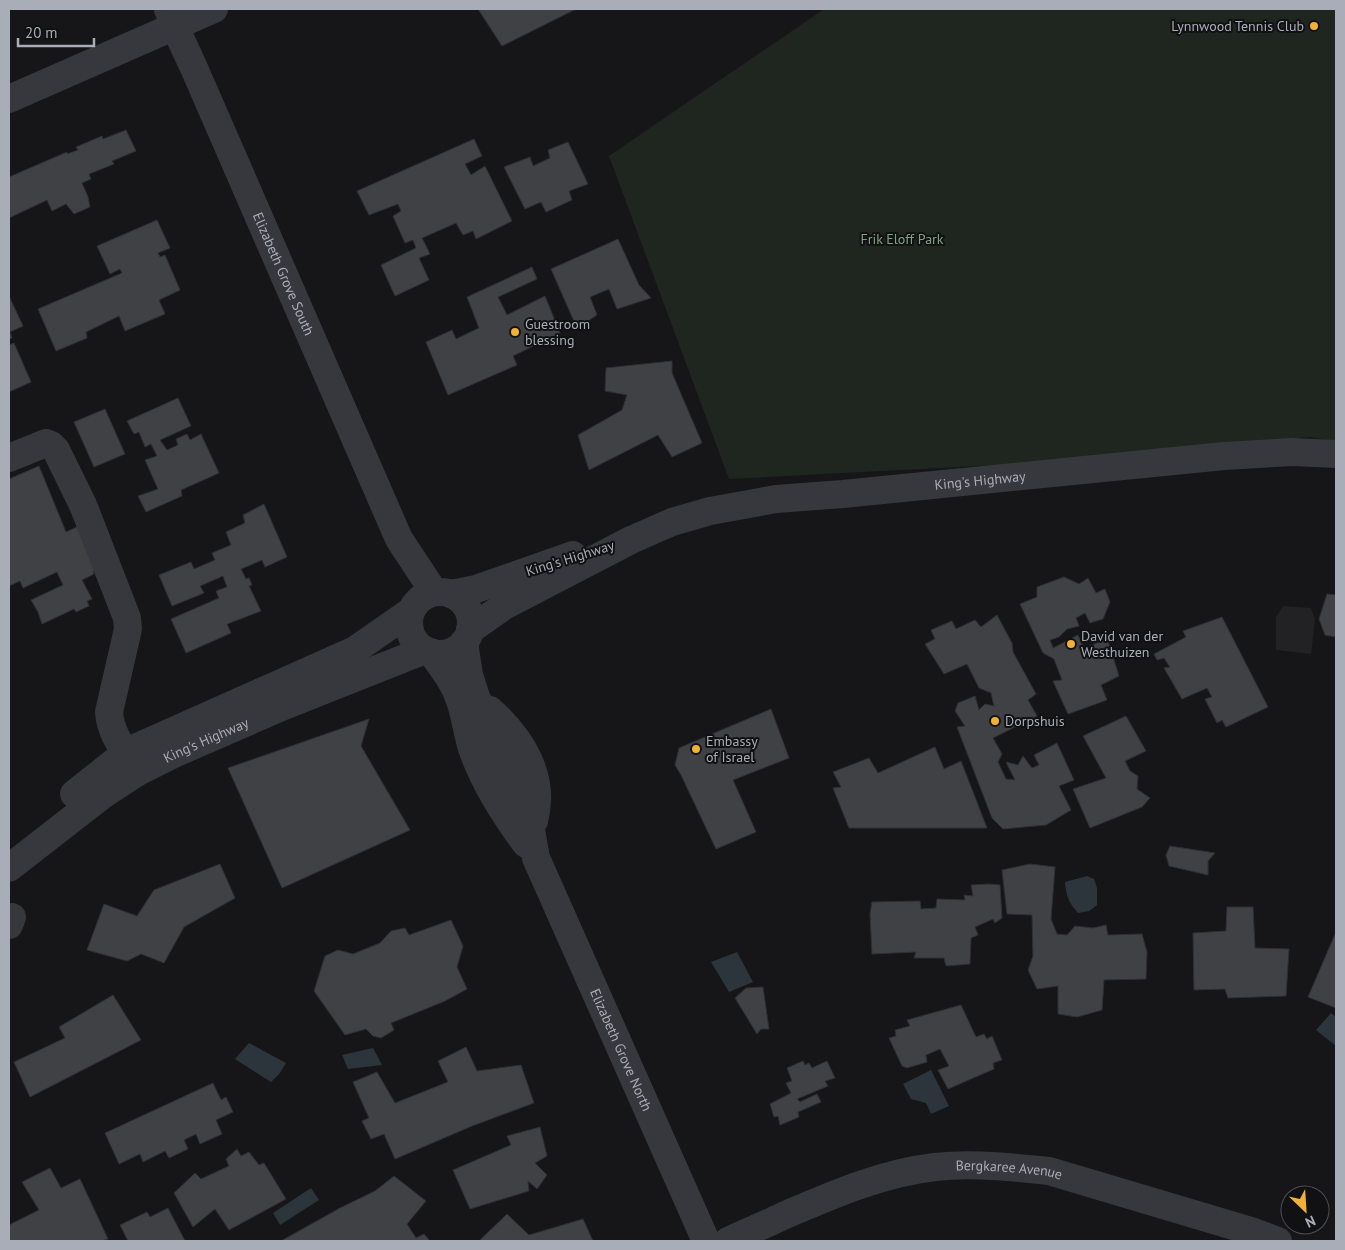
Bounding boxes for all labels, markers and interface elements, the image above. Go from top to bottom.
scale bar [18,15,94,47]
place label: Lynnwood Tennis Club [1171,17,1304,35]
marker: Lynnwood Tennis Club [1308,20,1320,32]
text: 20 m [25,23,58,42]
street label: Elizabeth Grove South [249,209,318,338]
park label: Frik Eloff Park [860,230,944,248]
place label: Guestroom blessing [525,315,590,349]
marker: Guestroom blessing [509,326,521,338]
street label: King's Highway [934,467,1027,494]
street label: King's Highway [524,536,617,580]
place label: David van der Westhuizen [1081,627,1163,661]
marker: David van der Westhuizen [1065,638,1077,650]
place label: Dorpshuis [1005,712,1065,730]
street label: King's Highway [160,713,252,767]
marker: Dorpshuis [989,715,1001,727]
place label: Embassy of Israel [706,732,758,766]
marker: Embassy of Israel [690,743,702,755]
street label: Elizabeth Grove North [586,986,656,1114]
street label: Bergkaree Avenue [955,1156,1065,1184]
north arrow [1280,1185,1330,1235]
text: N [1303,1212,1318,1232]

